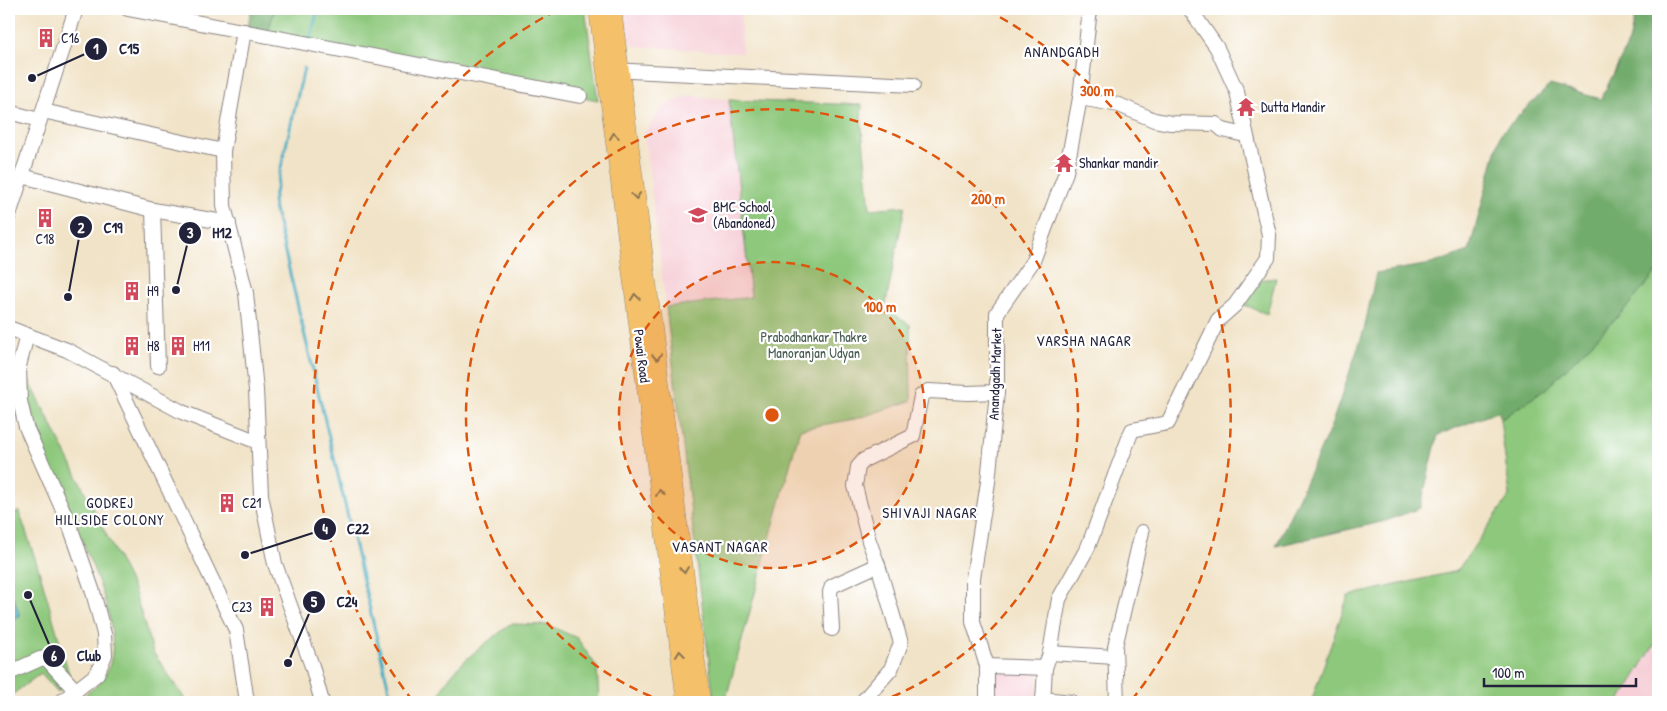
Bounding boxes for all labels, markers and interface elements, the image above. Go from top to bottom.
building icon: C16 [35,27,57,49]
place label: C16 [61,28,80,47]
callout: C15 [84,34,149,64]
text: 1 [93,38,99,59]
text: C15 [119,38,140,59]
district label: ANANDGADH [1024,41,1100,62]
text: 300 m [1080,80,1114,101]
temple icon: Dutta Mandir [1235,96,1257,118]
place label: Dutta Mandir [1261,97,1326,116]
one-way arrow [609,131,620,139]
temple icon: Shankar mandir [1053,152,1075,174]
place label: Shankar mandir [1079,153,1159,172]
text: 200 m [971,188,1005,209]
one-way arrow [630,192,641,200]
place label: BMC School (Abandoned) [713,197,776,232]
school or university icon: BMC School (Abandoned) [687,204,709,226]
building icon: C18 [34,207,56,229]
callout: C19 [68,212,133,242]
text: 2 [77,217,85,238]
text: C19 [103,217,123,238]
callout: H12 [178,218,242,248]
text: 3 [187,222,194,243]
text: H12 [212,222,233,243]
place label: C18 [36,229,54,248]
building icon: H9 [121,280,143,302]
place label: H9 [147,281,159,300]
one-way arrow [630,292,641,300]
text: 100 m [864,296,896,317]
park label: Prabodhankar Thakre Manoranjan Udyan [761,327,868,363]
street label: Anandgadh Market [983,327,1007,420]
street label: Powai Road [630,328,655,384]
district label: VARSHA NAGAR [1036,330,1132,351]
building icon: H8 [121,335,143,357]
building icon: H11 [167,335,189,357]
place label: H8 [147,336,160,355]
place label: H11 [193,336,210,355]
one-way arrow [651,353,662,361]
centre of rings [763,406,781,424]
one-way arrow [655,488,666,496]
district label: GODREJ HILLSIDE COLONY [55,492,165,530]
building icon: C21 [216,492,238,514]
place label: C21 [242,493,261,512]
district label: SHIVAJI NAGAR [882,502,978,523]
callout: C22 [312,514,380,544]
text: 4 [322,518,328,539]
text: C22 [347,518,370,539]
district label: VASANT NAGAR [671,536,769,557]
one-way arrow [678,567,689,575]
callout: C24 [301,587,367,617]
text: 5 [311,591,318,612]
text: C24 [337,591,358,612]
building icon: C23 [256,596,278,618]
place label: C23 [232,597,252,616]
callout: Club [41,641,111,671]
text: 6 [51,645,57,666]
text: Club [77,645,101,666]
one-way arrow [675,650,686,658]
scale bar [1484,656,1637,688]
text: 100 m [1492,662,1525,683]

